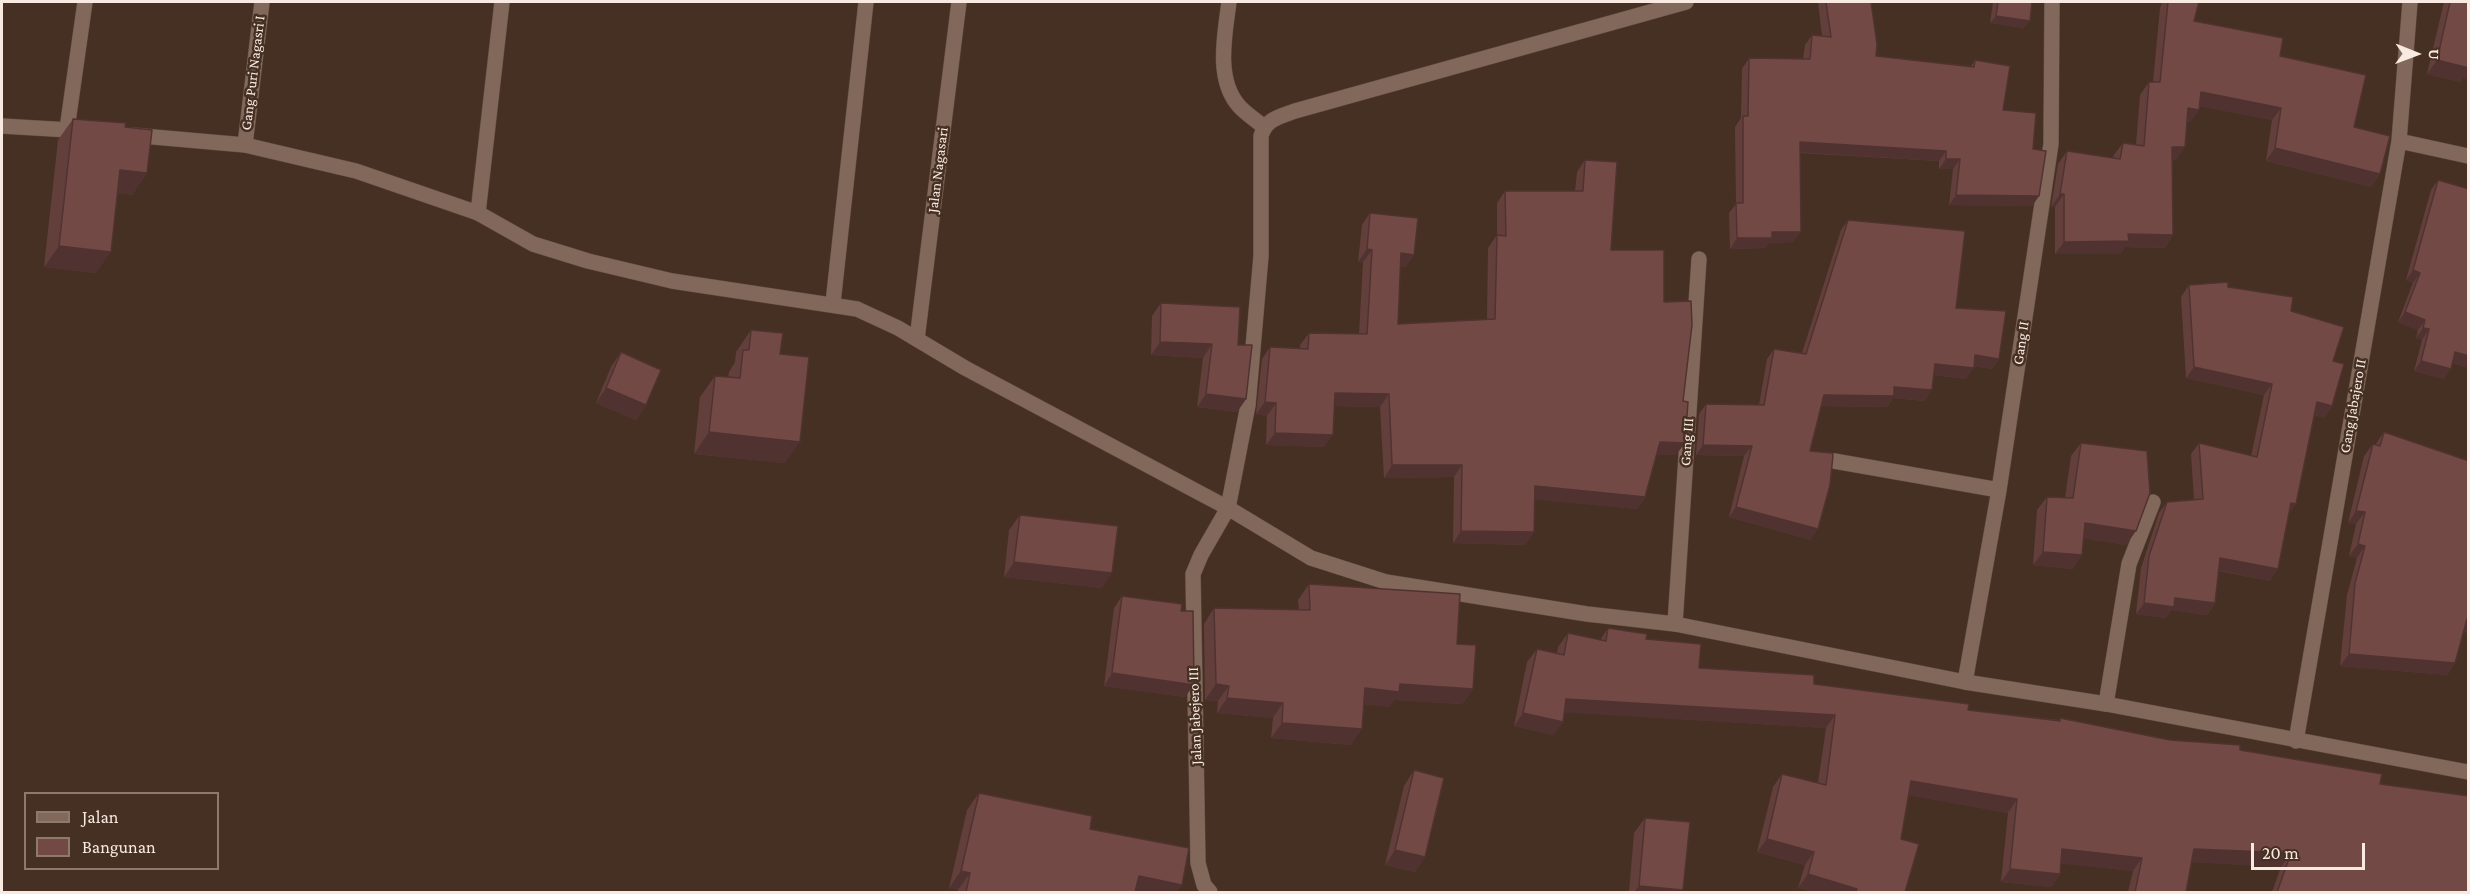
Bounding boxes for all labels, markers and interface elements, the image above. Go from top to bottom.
street label: Gang Puri Nagasri I [237,15,269,131]
north arrow [2386,24,2446,84]
text: U [2426,49,2443,60]
street label: Jalan Nagasari [924,126,952,214]
street label: Gang II [2009,320,2033,366]
street label: Gang Jabajero II [2336,358,2370,454]
street label: Gang III [1676,417,1698,467]
street label: Jalan Jabejero III [1184,667,1206,765]
legend [24,792,219,870]
text: Jalan [82,807,118,827]
scale bar [2254,831,2368,869]
text: Bangunan [82,837,156,857]
text: 20 m [2262,843,2299,863]

